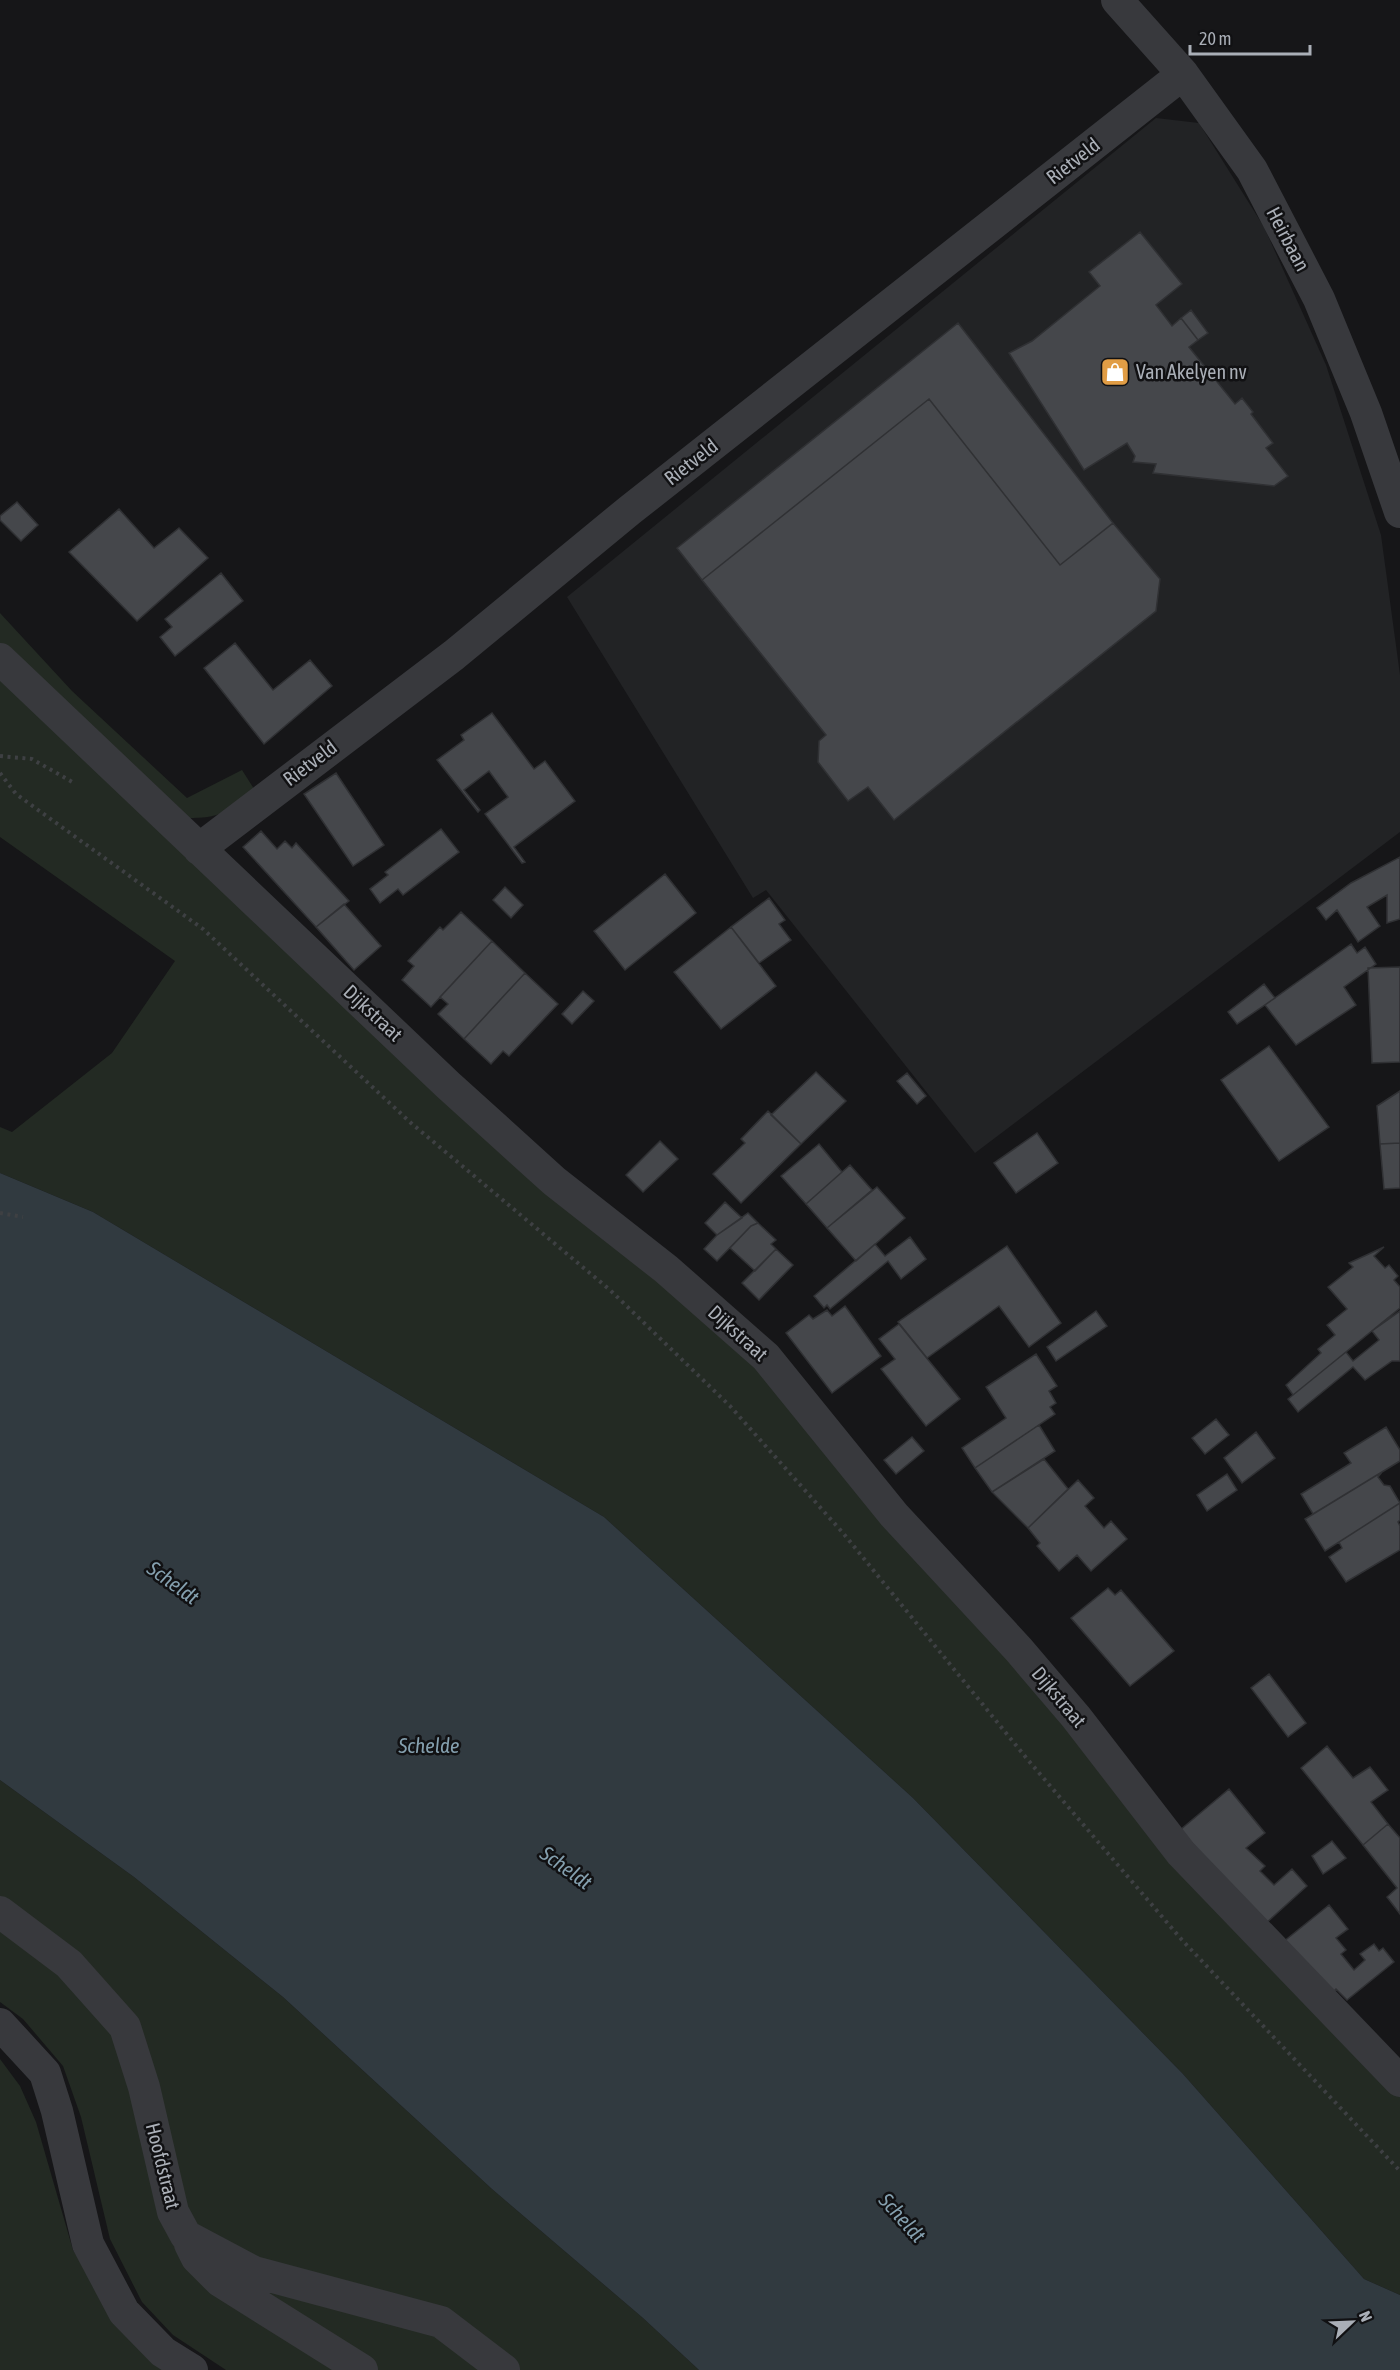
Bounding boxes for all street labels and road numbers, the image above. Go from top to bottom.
street label: Rietveld [1042,133,1104,188]
street label: Heirbaan [1262,203,1315,275]
street label: Rietveld [660,434,722,489]
street label: Rietveld [278,735,341,790]
street label: Dijkstraat [339,980,408,1046]
street label: Dijkstraat [704,1300,773,1365]
street label: Dijkstraat [1027,1662,1091,1732]
street label: Hoofdstraat [142,2120,185,2212]

